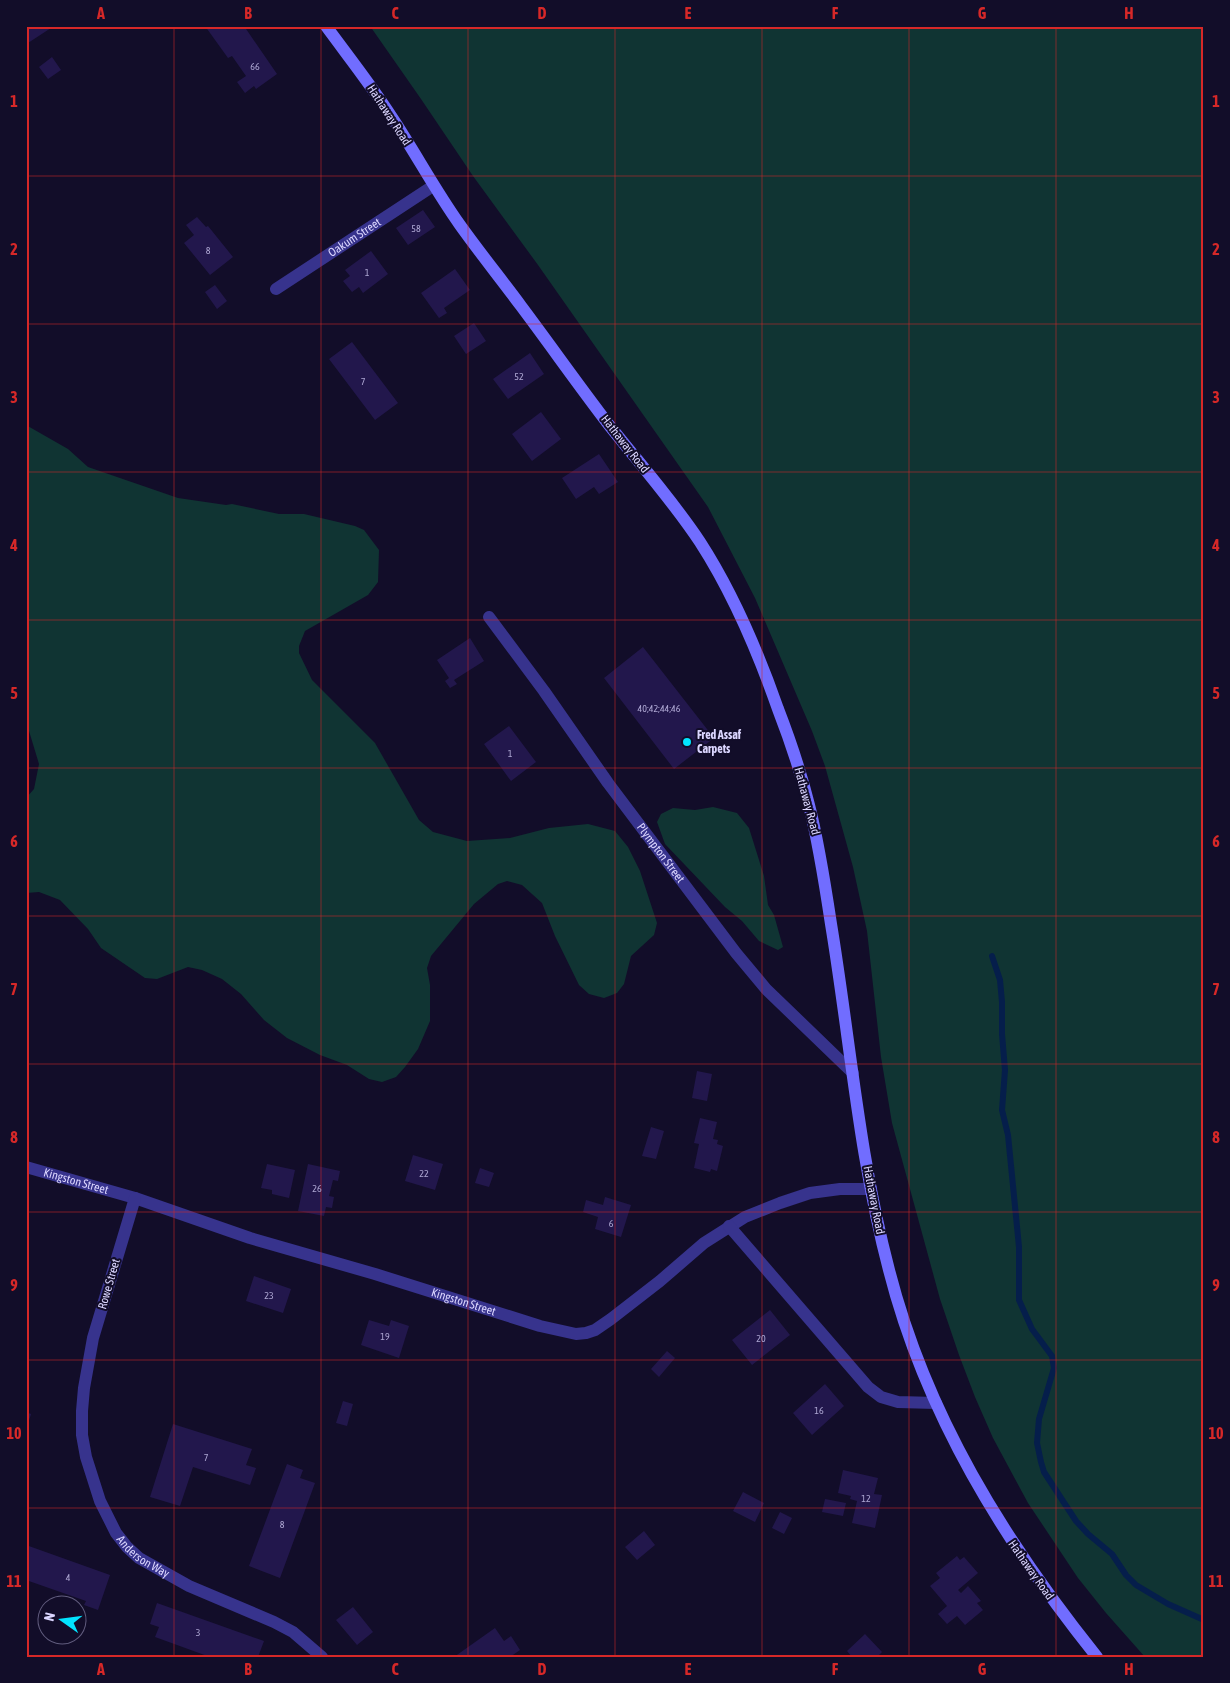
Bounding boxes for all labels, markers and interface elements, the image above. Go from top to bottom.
text: A [96,4,105,22]
text: B [244,4,252,22]
text: C [391,4,399,22]
text: D [538,4,547,22]
text: E [685,4,692,22]
text: F [832,4,839,22]
text: G [978,4,987,22]
text: H [1124,4,1134,22]
house number: 66 [250,61,260,72]
street label: Hathaway Road [364,82,414,148]
text: 1 [10,92,18,110]
text: 1 [1212,92,1220,110]
street label: Oakum Street [326,215,384,260]
house number: 58 [411,223,421,234]
text: 2 [10,240,18,258]
text: 2 [1212,240,1220,258]
house number: 8 [206,245,211,256]
house number: 1 [365,267,370,278]
house number: 52 [514,371,524,382]
house number: 7 [361,376,366,387]
text: 3 [10,388,18,406]
text: 3 [1212,388,1220,406]
street label: Hathaway Road [598,412,652,476]
text: 4 [9,536,18,554]
text: 4 [1211,536,1220,554]
text: 5 [10,684,18,702]
text: 5 [1212,684,1220,702]
house number: 40;42;44;46 [638,703,681,714]
place label: Fred Assaf Carpets [697,728,742,756]
marker: Fred Assaf Carpets [681,736,693,748]
house number: 1 [508,748,513,759]
street label: Hathaway Road [791,766,823,836]
street label: Plympton Street [634,820,688,886]
text: 6 [10,832,18,850]
text: 6 [1212,832,1220,850]
text: 7 [10,980,18,998]
text: 7 [1212,980,1220,998]
text: 8 [10,1128,18,1146]
text: 8 [1212,1128,1220,1146]
street label: Kingston Street [42,1165,111,1197]
street label: Hathaway Road [860,1165,888,1235]
house number: 22 [419,1168,429,1179]
house number: 26 [312,1183,322,1194]
house number: 6 [609,1218,614,1229]
street label: Rowe Street [95,1257,123,1311]
text: 9 [10,1276,18,1294]
text: 9 [1212,1276,1220,1294]
street label: Kingston Street [430,1285,498,1319]
house number: 23 [264,1290,274,1301]
house number: 19 [380,1331,390,1342]
house number: 20 [756,1333,766,1344]
house number: 16 [814,1405,824,1416]
text: 10 [6,1424,22,1442]
text: 10 [1208,1424,1224,1442]
house number: 7 [204,1452,209,1463]
house number: 12 [861,1493,871,1504]
house number: 8 [280,1519,285,1530]
street label: Anderson Way [114,1533,172,1581]
street label: Hathaway Road [1005,1538,1057,1602]
text: 11 [6,1572,22,1590]
house number: 4 [66,1572,71,1583]
text: 11 [1208,1572,1224,1590]
north arrow [38,1596,88,1646]
text: N [41,1611,58,1623]
house number: 3 [196,1627,201,1638]
text: A [96,1660,105,1678]
text: B [244,1660,252,1678]
text: C [391,1660,399,1678]
text: D [538,1660,547,1678]
text: E [685,1660,692,1678]
text: F [832,1660,839,1678]
text: G [978,1660,987,1678]
text: H [1124,1660,1134,1678]

